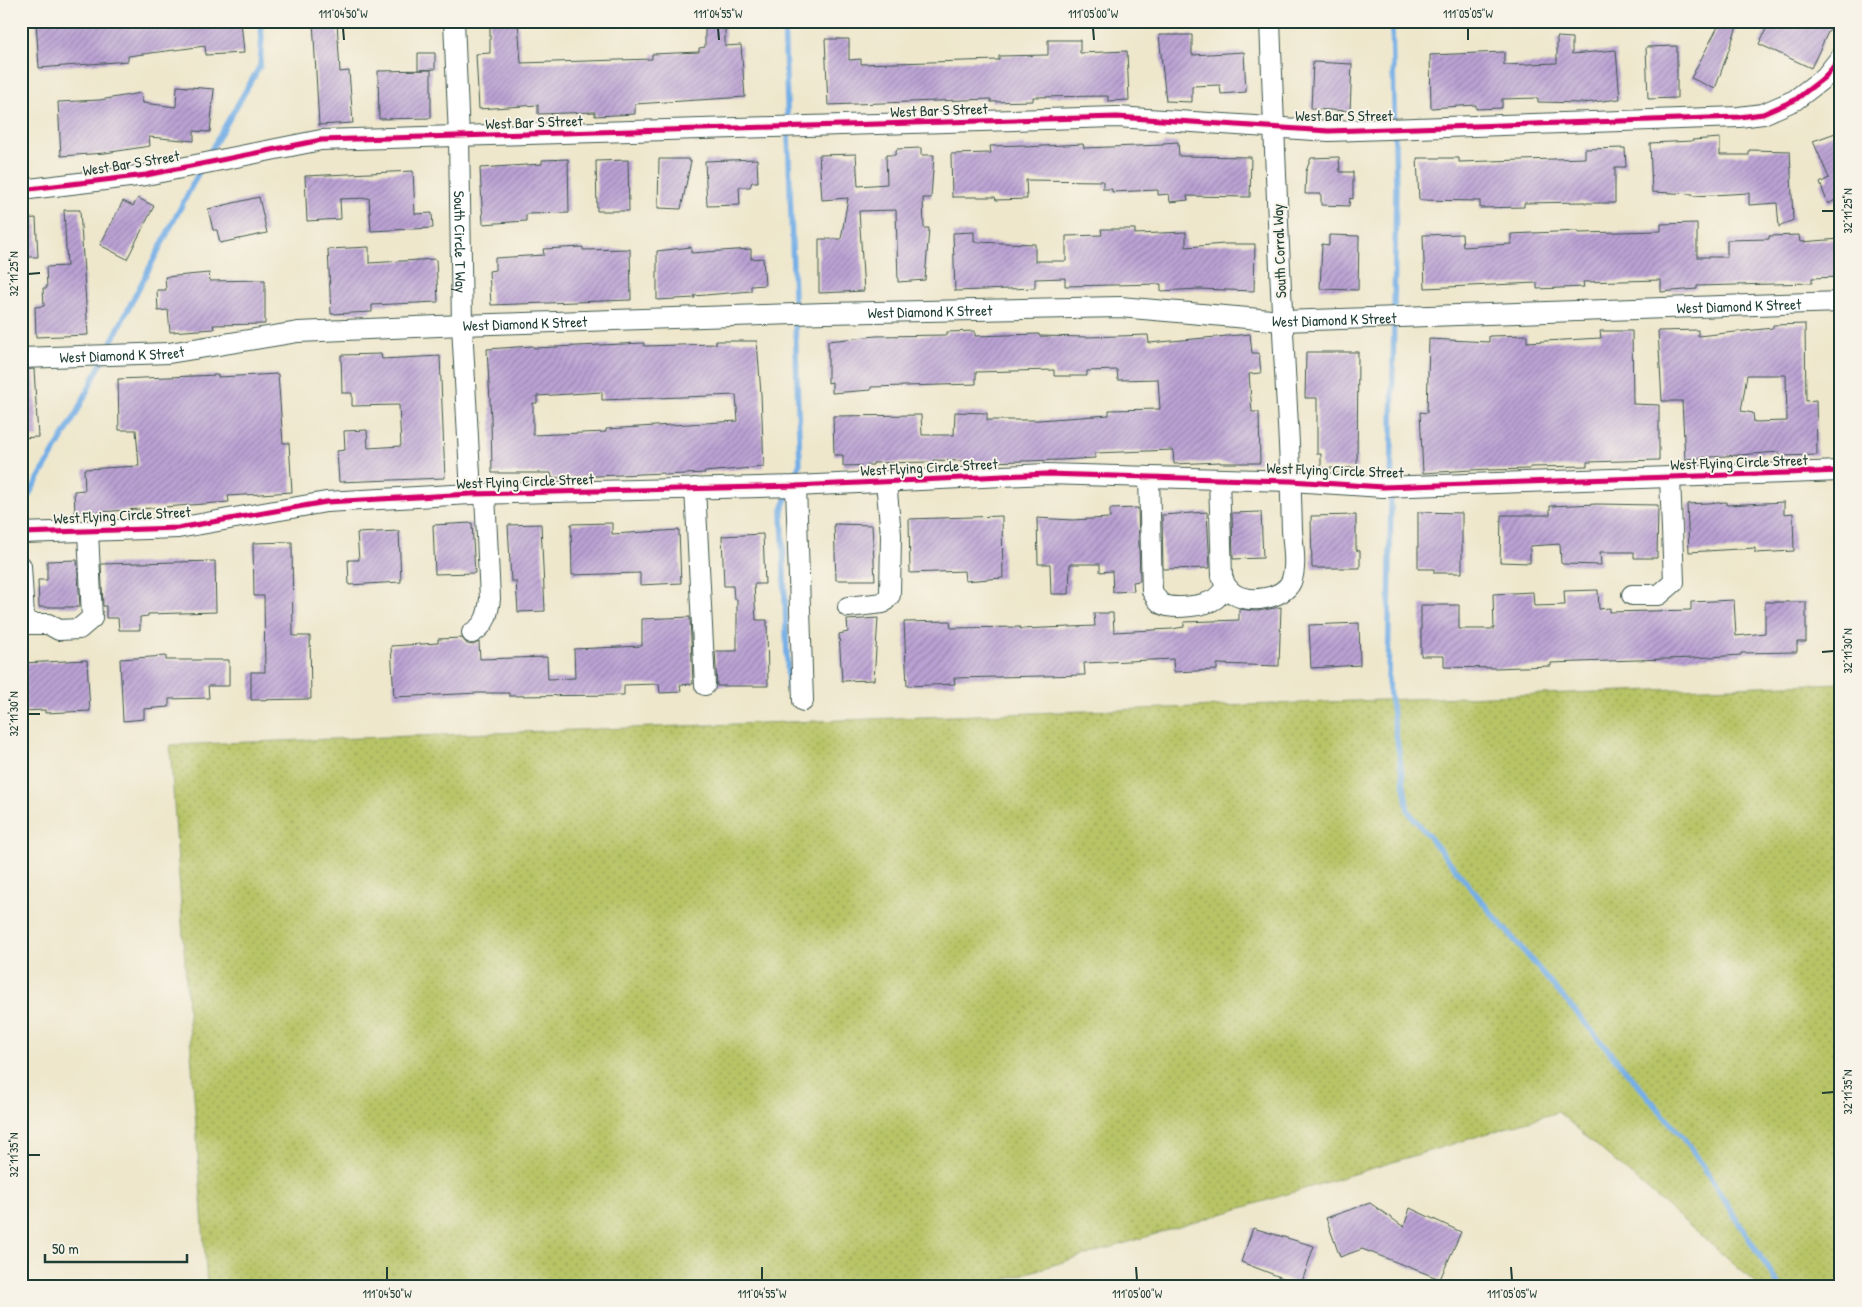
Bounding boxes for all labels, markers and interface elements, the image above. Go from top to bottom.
text: 111°04'50"W [318,5,368,22]
text: 111°04'55"W [694,5,743,22]
text: 111°05'00"W [1068,5,1119,22]
text: 111°05'05"W [1443,5,1493,22]
street label: West Bar S Street [890,98,989,122]
street label: West Bar S Street [1295,105,1394,126]
street label: West Bar S Street [485,110,584,134]
street label: West Bar S Street [81,145,182,181]
text: 32°11'25"N [1839,188,1856,234]
street label: South Circle T Way [449,190,472,293]
street label: South Corral Way [1267,203,1291,299]
text: 32°11'25"N [5,251,22,297]
street label: West Diamond K Street [1676,293,1802,318]
street label: West Diamond K Street [867,299,993,323]
street label: West Diamond K Street [1271,307,1398,332]
street label: West Diamond K Street [462,310,589,335]
street label: West Diamond K Street [59,340,187,367]
street label: West Flying Circle Street [1670,449,1809,475]
street label: West Flying Circle Street [860,453,999,481]
street label: West Flying Circle Street [1266,457,1405,483]
street label: West Flying Circle Street [456,468,595,494]
street label: West Flying Circle Street [53,501,192,529]
text: 32°11'30"N [1839,628,1856,674]
text: 32°11'30"N [5,691,22,737]
text: 32°11'35"N [1839,1070,1856,1114]
text: 32°11'35"N [5,1133,22,1177]
scale bar [45,1232,188,1264]
text: 50 m [52,1238,79,1259]
text: 111°04'50"W [362,1285,412,1302]
text: 111°04'55"W [738,1285,787,1302]
text: 111°05'00"W [1112,1285,1163,1302]
text: 111°05'05"W [1487,1285,1537,1302]

